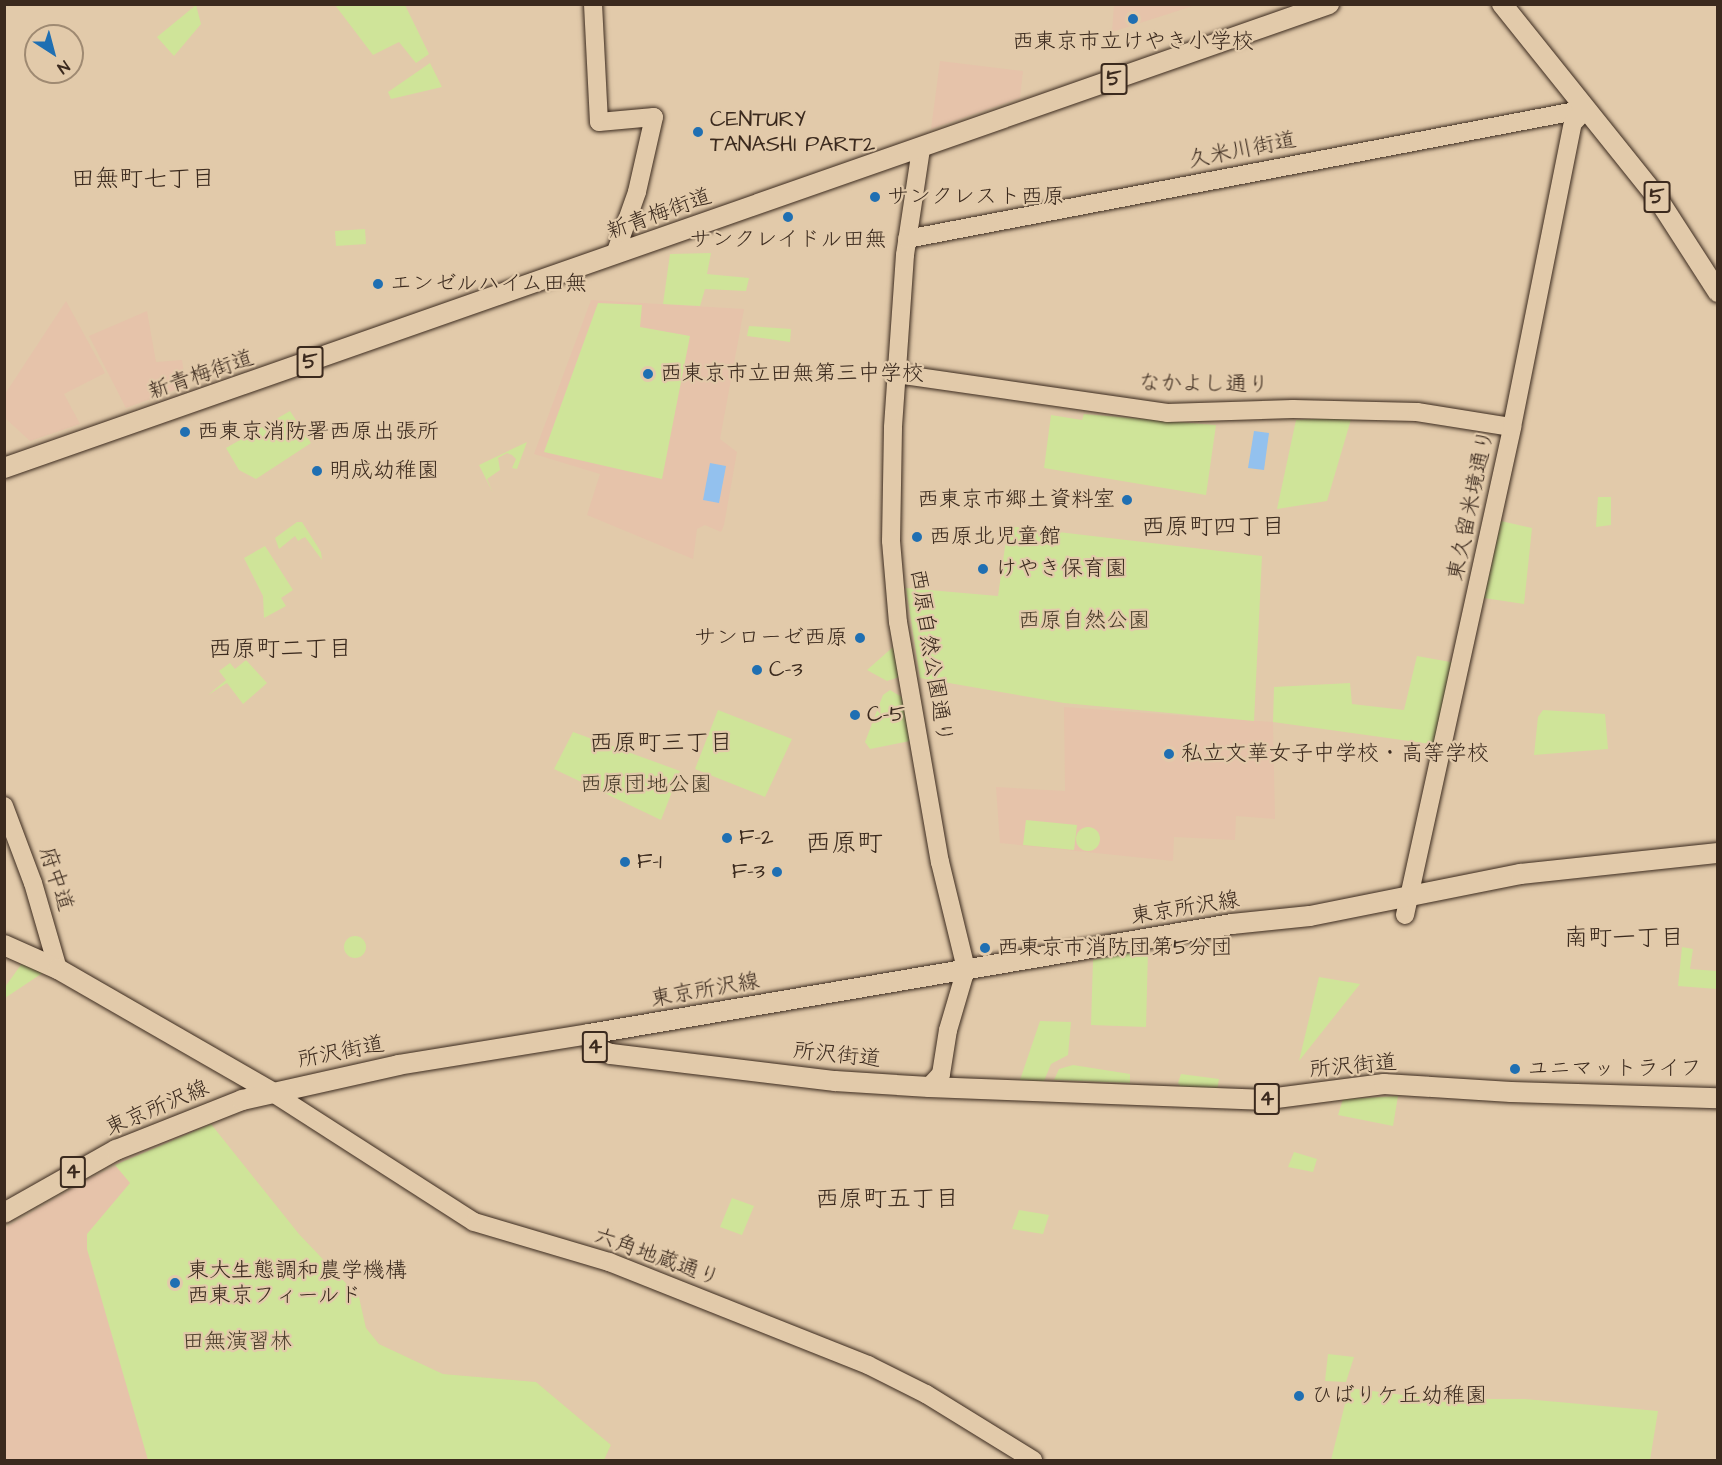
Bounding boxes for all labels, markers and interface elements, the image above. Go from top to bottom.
marker: 西東京市立けやき小学校 [1126,12,1140,26]
north arrow [24,24,84,84]
place label: 西東京市立けやき小学校 [1012,29,1254,55]
text: N [53,55,74,79]
road number: 5 [1100,61,1128,97]
place label: CENTURY TANASHI PART2 [710,106,875,158]
marker: CENTURY TANASHI PART2 [691,125,705,139]
street label: 久米川街道 [1185,127,1299,173]
district label: 田無町七丁目 [71,166,215,194]
road number: 5 [1644,179,1670,215]
street label: 新青梅街道 [603,183,715,245]
place label: サンクレスト西原 [887,184,1063,210]
marker: サンクレスト西原 [868,190,882,204]
marker: サンクレイドル田無 [781,210,795,224]
place label: サンクレイドル田無 [689,227,887,253]
place label: エンゼルハイム田無 [390,271,588,297]
marker: エンゼルハイム田無 [371,277,385,291]
road number: 5 [296,344,324,380]
street label: 新青梅街道 [145,345,257,405]
place label: 西東京市立田無第三中学校 [660,361,924,387]
marker: 西東京市立田無第三中学校 [641,367,655,381]
street label: なかよし通り [1138,370,1270,398]
place label: 西東京消防署西原出張所 [197,419,439,445]
marker: 西東京消防署西原出張所 [178,425,192,439]
street label: 東久留米境通り [1442,427,1500,583]
place label: 明成幼稚園 [329,458,439,484]
marker: 明成幼稚園 [310,464,324,478]
place label: 西東京市郷土資料室 [917,487,1115,513]
marker: 西東京市郷土資料室 [1120,493,1134,507]
district label: 西原町四丁目 [1141,514,1285,542]
place label: 西原北児童館 [929,524,1061,550]
marker: 西原北児童館 [910,530,924,544]
place label: けやき保育園 [995,556,1127,582]
marker: けやき保育園 [976,562,990,576]
street label: 西原自然公園通り [904,567,958,745]
park label: 西原自然公園 [1018,608,1150,634]
place label: サンローゼ西原 [694,625,848,651]
marker: サンローゼ西原 [853,631,867,645]
district label: 西原町二丁目 [208,636,352,664]
place label: C-3 [769,657,803,683]
marker: C-3 [750,663,764,677]
place label: C-5 [867,702,905,728]
marker: C-5 [848,708,862,722]
district label: 西原町三丁目 [589,730,733,758]
place label: 私立文華女子中学校・高等学校 [1181,741,1489,767]
marker: 私立文華女子中学校・高等学校 [1162,747,1176,761]
park label: 西原団地公園 [580,772,712,798]
place label: F-2 [739,825,774,851]
district label: 西原町 [805,828,883,860]
marker: F-2 [720,831,734,845]
street label: 府中道 [33,844,79,914]
place label: F-1 [637,849,662,875]
marker: F-1 [618,855,632,869]
place label: F-3 [732,859,765,885]
marker: F-3 [770,865,784,879]
street label: 東京所沢線 [1129,886,1241,930]
district label: 南町一丁目 [1564,925,1684,953]
place label: 西東京市消防団第5分団 [997,935,1233,961]
marker: 西東京市消防団第5分団 [978,941,992,955]
street label: 東京所沢線 [649,967,761,1013]
road number: 4 [582,1029,608,1065]
street label: 所沢街道 [295,1031,387,1073]
street label: 所沢街道 [792,1037,882,1073]
street label: 所沢街道 [1308,1049,1398,1083]
place label: ユニマットライフ [1527,1056,1703,1082]
marker: ユニマットライフ [1508,1062,1522,1076]
street label: 東京所沢線 [101,1074,213,1142]
road number: 4 [1254,1081,1280,1117]
road number: 4 [60,1154,86,1190]
district label: 西原町五丁目 [815,1186,959,1214]
street label: 六角地蔵通り [590,1222,724,1292]
place label: 東大生態調和農学機構 西東京フィールド [187,1257,407,1308]
marker: 東大生態調和農学機構 西東京フィールド [168,1276,182,1290]
park label: 田無演習林 [182,1329,292,1355]
place label: ひばりケ丘幼稚園 [1311,1383,1487,1409]
marker: ひばりケ丘幼稚園 [1292,1389,1306,1403]

